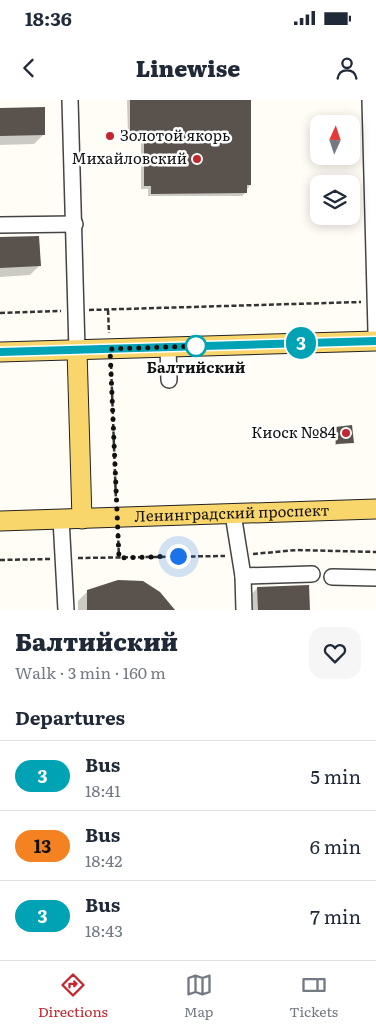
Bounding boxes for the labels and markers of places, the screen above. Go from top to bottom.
place label: Золотой якорь [120,123,230,146]
marker: Золотой якорь [104,130,116,142]
place label: Михайловский [72,146,187,169]
marker: Михайловский [191,153,203,165]
marker: Балтийский [185,335,207,357]
place label: Балтийский [147,355,246,378]
place label: Киоск №84 [251,420,336,443]
marker: Киоск №84 [340,427,352,439]

